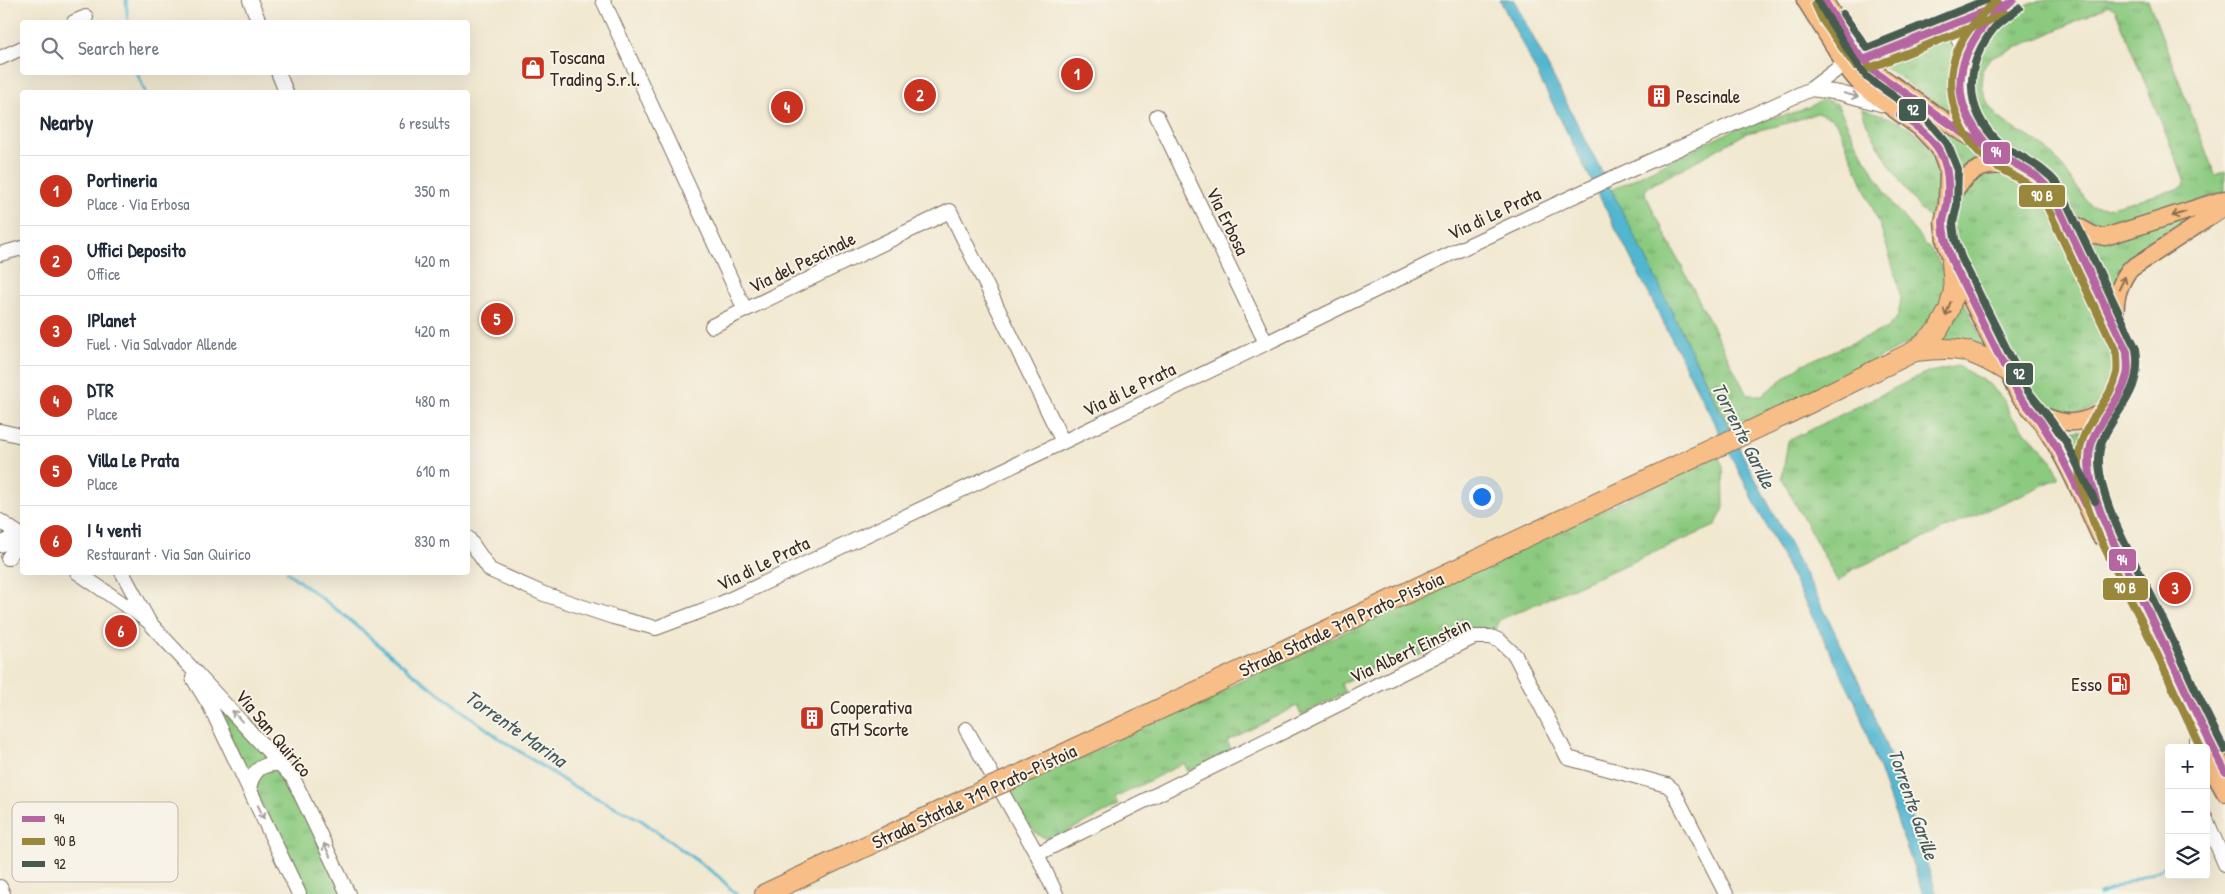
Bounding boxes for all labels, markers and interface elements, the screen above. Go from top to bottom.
search box [20,20,470,75]
icon: search [38,34,66,62]
text: Search here [78,35,159,61]
place label: Toscana Trading S.r.l. [550,44,640,92]
shop icon: Toscana Trading S.r.l. [520,55,546,81]
pin: 1 [1061,55,1093,93]
pin: 2 [904,76,936,114]
building icon: Pescinale [1646,83,1672,109]
place label: Pescinale [1676,83,1741,109]
pin: 4 [771,88,803,126]
one-way arrow [1842,91,1858,101]
line badge: 92 [1898,98,1927,122]
text: 92 [1907,100,1919,119]
text: Nearby [40,108,93,137]
text: 6 results [399,112,450,134]
line badge: 94 [1982,141,2011,165]
text: 94 [1991,142,2002,161]
text: Portineria [87,167,157,193]
text: 1 [53,180,59,202]
text: 350 m [414,180,450,202]
street label: Via di Le Prata [1443,180,1545,246]
street label: Via Erbosa [1200,183,1256,260]
line badge: 90 B [2018,184,2066,208]
text: 90 B [2031,186,2053,205]
text: Place · Via Erbosa [87,193,190,215]
one-way arrow [2171,210,2187,219]
street label: Via del Pescinale [744,225,860,299]
text: Uffici Deposito [87,237,186,263]
text: 2 [52,250,60,272]
text: 420 m [415,250,450,272]
text: Office [87,263,120,285]
one-way arrow [2117,275,2127,290]
pin: 5 [481,300,513,338]
one-way arrow [1943,300,1952,316]
text: IPlanet [87,307,136,333]
text: 3 [52,320,60,342]
text: 420 m [415,320,450,342]
text: Fuel · Via Salvador Allende [87,333,237,355]
street label: Via di Le Prata [1079,355,1180,423]
line badge: 92 [2005,362,2034,386]
text: 92 [2013,364,2025,383]
text: DTR [87,377,114,403]
water label: Torrente Garille [1706,377,1783,493]
text: 4 [53,390,59,412]
text: 480 m [415,390,450,412]
text: Place [87,403,118,425]
text: Villa Le Prata [87,447,179,473]
text: 5 [53,460,59,482]
text: 610 m [416,460,450,482]
text: Place [87,473,118,495]
your location [1469,484,1495,510]
text: I 4 venti [87,517,142,543]
street label: Via di Le Prata [713,529,814,597]
text: 6 [53,530,59,552]
text: 830 m [414,530,450,552]
text: Restaurant · Via San Quirico [87,543,251,565]
line badge: 94 [2108,548,2137,572]
text: 94 [2117,550,2128,569]
street label: Strada Statale 719 Prato-Pistoia [1234,565,1448,683]
pin: 3 [2159,569,2191,607]
line badge: 90 B [2102,577,2149,601]
text: 90 B [2114,578,2136,597]
street label: Via Albert Einstein [1346,611,1474,689]
pin: 6 [105,612,137,650]
place label: Esso [2071,671,2102,697]
fuel station icon: Esso [2106,671,2132,697]
water label: Torrente Marina [460,683,574,774]
street label: Via San Quirico [230,684,318,783]
place label: Cooperativa GTM Scorte [830,694,913,742]
building icon: Cooperativa GTM Scorte [799,705,825,731]
one-way arrow [231,710,243,723]
street label: Strada Statale 719 Prato-Pistoia [867,737,1081,855]
map controls [2165,744,2210,879]
button: + [2165,744,2210,789]
water label: Torrente Garille [1882,745,1946,864]
button: − [2165,789,2210,834]
legend [12,802,178,882]
one-way arrow [256,804,266,819]
text: 94 [54,809,64,828]
text: 90 B [54,831,76,850]
button: layers [2165,834,2210,879]
one-way arrow [321,843,331,858]
text: 92 [54,854,66,873]

